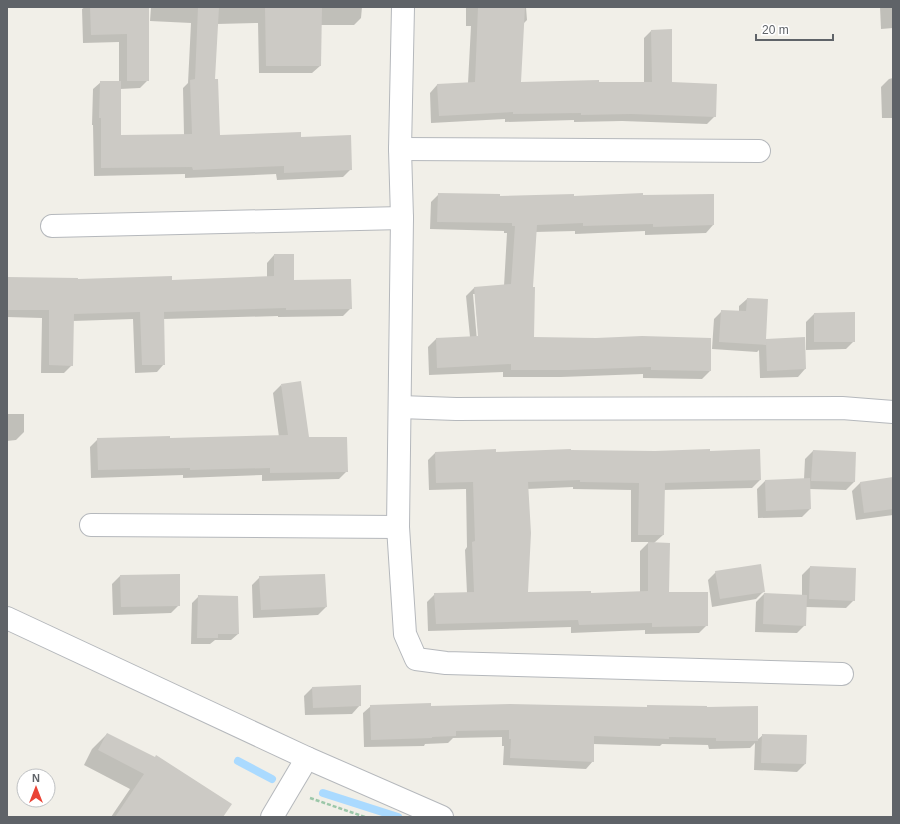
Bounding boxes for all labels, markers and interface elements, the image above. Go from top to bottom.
scale bar [756,16,833,42]
text: 20 m [762,23,789,37]
north arrow [16,768,56,808]
text: N [32,772,40,784]

